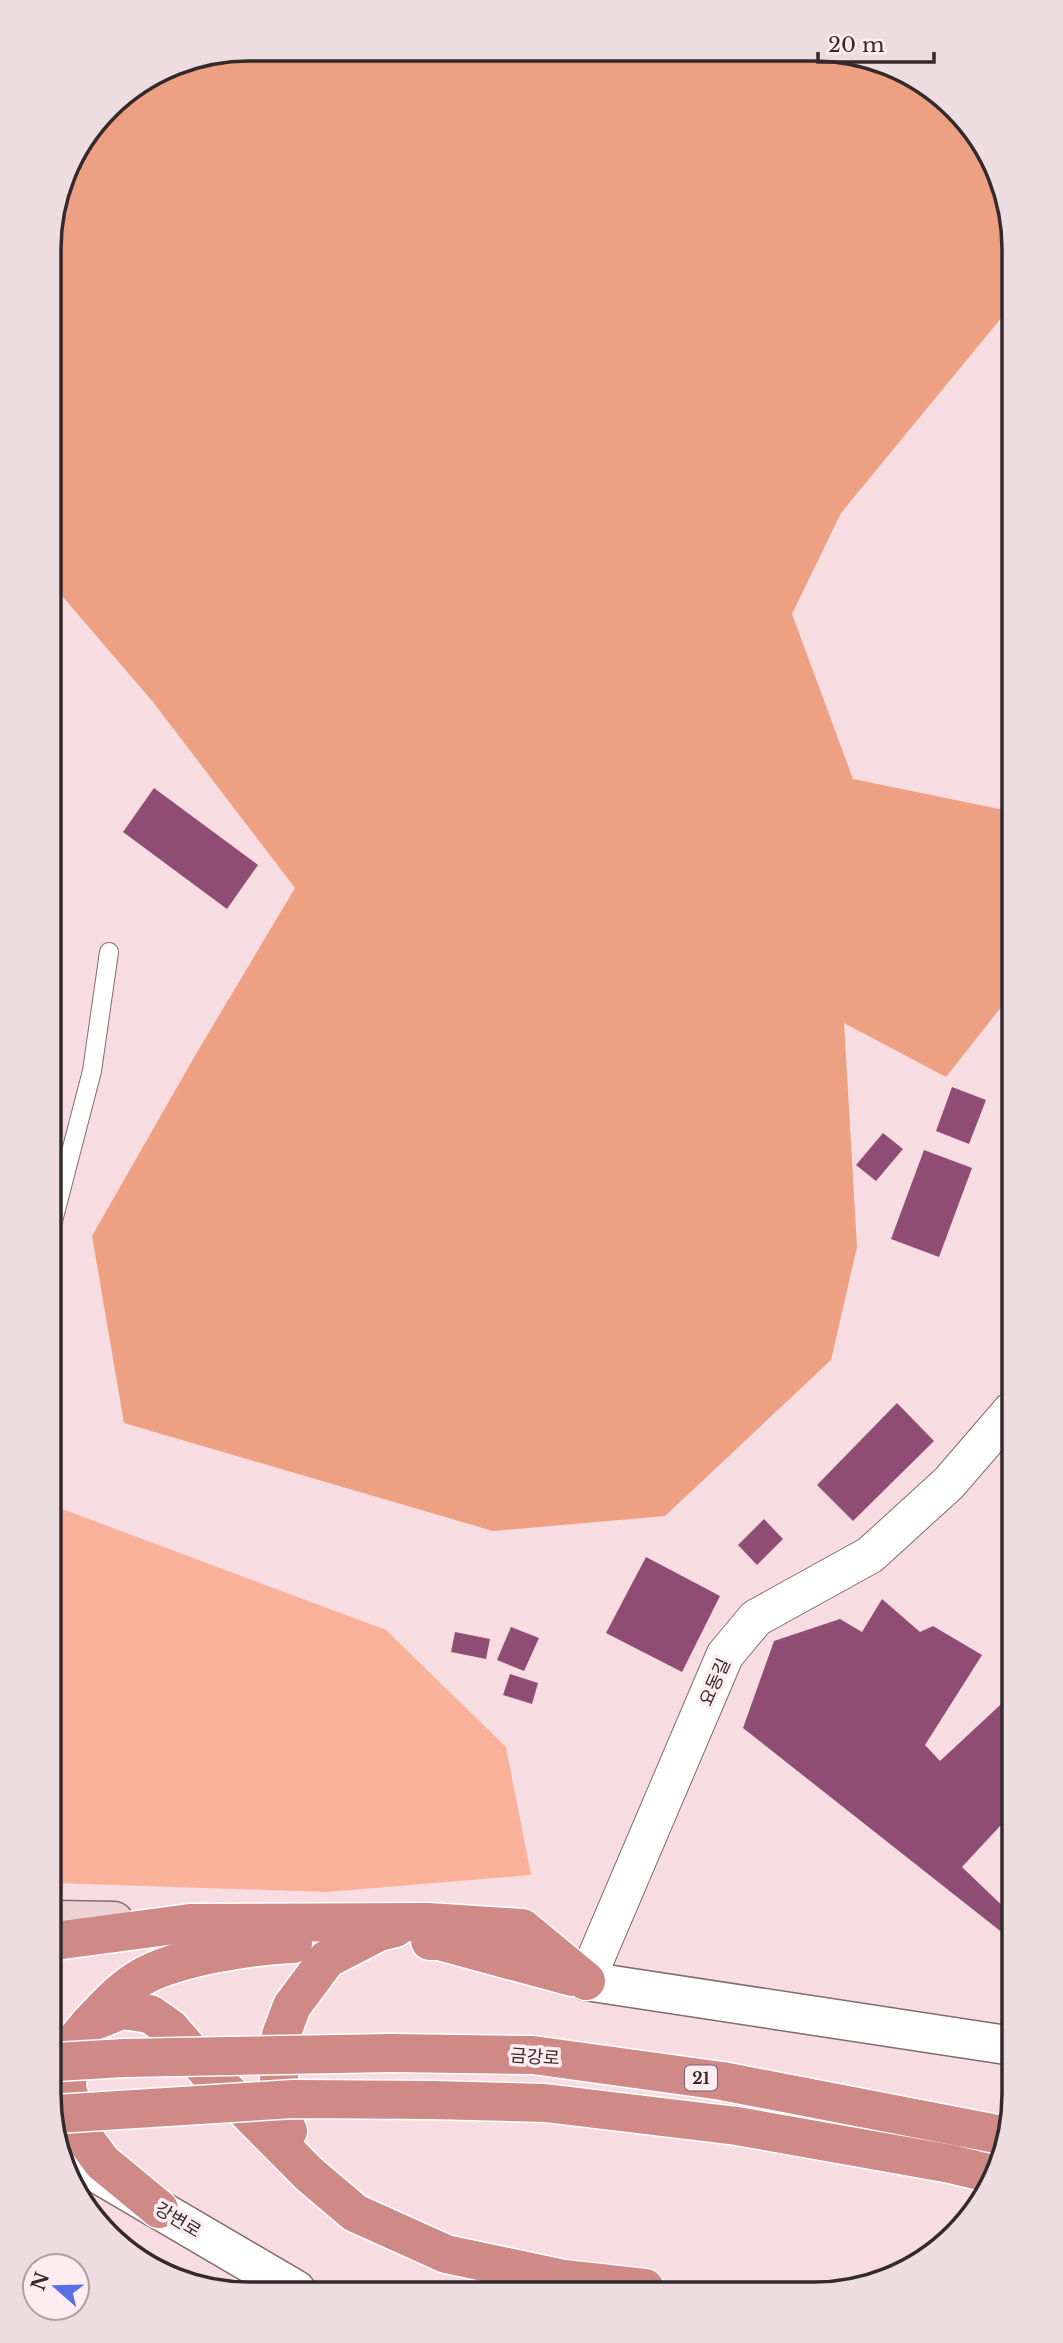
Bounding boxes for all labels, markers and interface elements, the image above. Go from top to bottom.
scale bar [818,21,934,65]
text: 20 m [828,32,885,58]
street label: 요동길 [695,1655,735,1709]
street label: 금강로 [509,2044,561,2070]
road number: 21 [685,2066,717,2090]
street label: 강변로 [151,2198,205,2242]
north arrow [21,2252,91,2322]
text: N [27,2269,54,2294]

